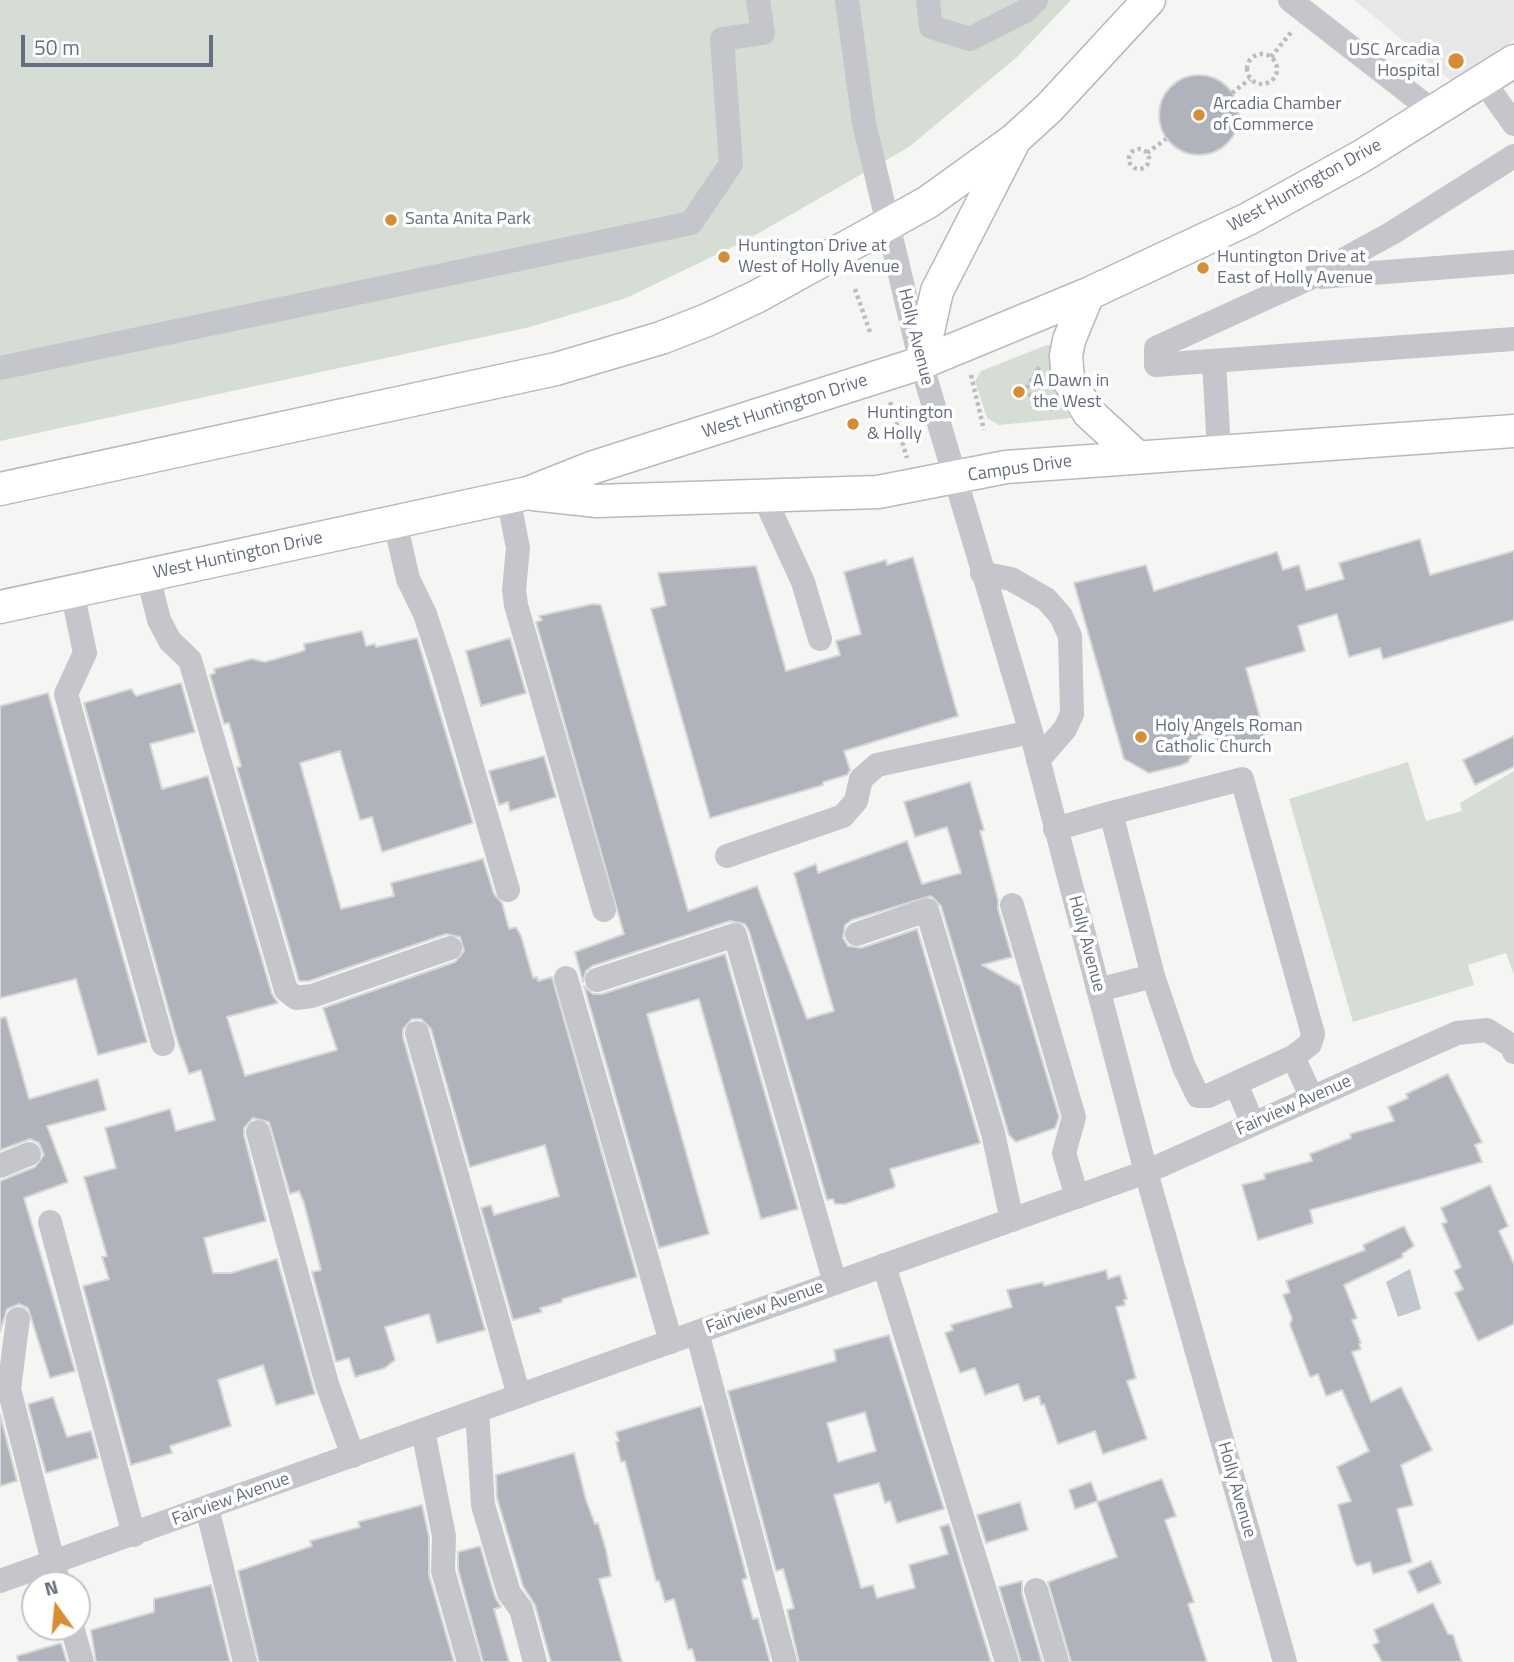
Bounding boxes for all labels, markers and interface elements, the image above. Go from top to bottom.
scale bar [24,21,217,65]
text: 50 m [34,31,80,63]
place label: USC Arcadia Hospital [1349,40,1440,82]
marker: USC Arcadia Hospital [1446,51,1466,71]
place label: Arcadia Chamber of Commerce [1213,94,1341,136]
marker: Arcadia Chamber of Commerce [1191,107,1207,123]
street label: West Huntington Drive [1224,135,1386,237]
place label: Santa Anita Park [405,209,531,231]
marker: Santa Anita Park [383,212,399,228]
place label: Huntington Drive at West of Holly Avenue [738,236,900,278]
place label: Huntington Drive at East of Holly Avenue [1217,247,1373,290]
marker: Huntington Drive at West of Holly Avenue [716,249,732,265]
marker: Huntington Drive at East of Holly Avenue [1195,260,1211,276]
street label: Holly Avenue [893,286,937,388]
street label: West Huntington Drive [700,370,870,444]
place label: A Dawn in the West [1033,371,1109,414]
marker: A Dawn in the West [1011,384,1027,400]
place label: Huntington & Holly [867,403,953,446]
marker: Huntington & Holly [845,416,861,432]
street label: Campus Drive [967,451,1073,487]
street label: West Huntington Drive [151,527,325,585]
place label: Holy Angels Roman Catholic Church [1155,716,1303,758]
marker: Holy Angels Roman Catholic Church [1133,729,1149,745]
street label: Holly Avenue [1063,893,1109,995]
street label: Fairview Avenue [1233,1071,1355,1141]
street label: Fairview Avenue [703,1277,827,1339]
street label: Holly Avenue [1212,1440,1260,1540]
street label: Fairview Avenue [169,1469,293,1531]
north arrow [21,1571,91,1641]
text: N [41,1571,61,1603]

